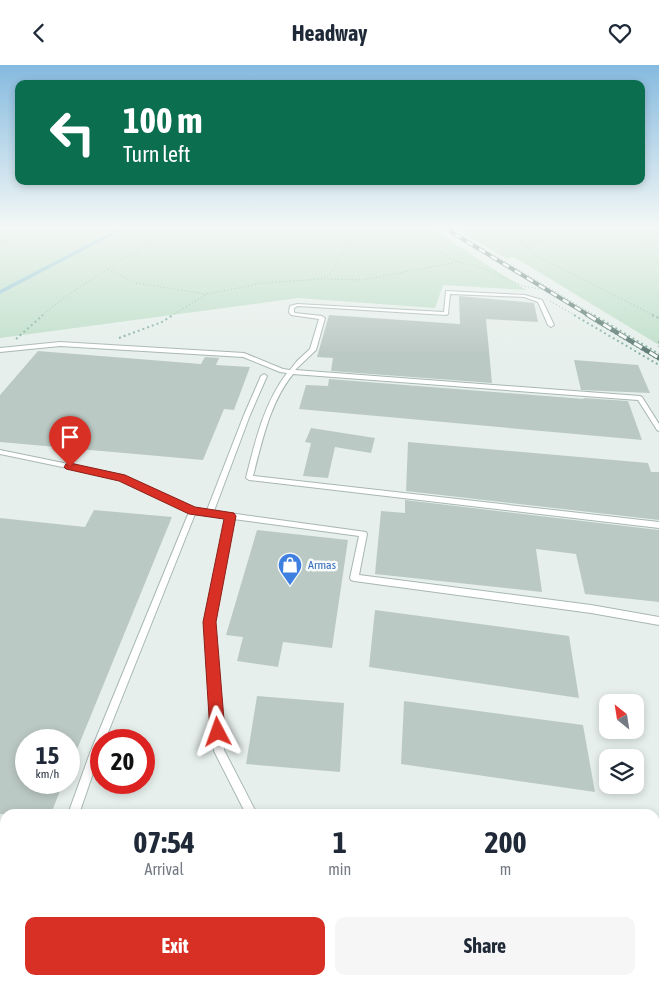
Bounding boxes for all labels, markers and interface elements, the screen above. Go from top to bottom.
icon: back [25,19,53,47]
icon: heart [606,19,634,47]
text: Headway [292,20,367,46]
icon: left [40,100,105,165]
text: 100 m [123,100,202,140]
text: Turn left [123,141,190,167]
pin [49,416,91,467]
icon: arrive [56,423,84,451]
shop icon: Armas [277,552,303,586]
place label: Armas [308,558,336,572]
north arrow [599,694,644,739]
map controls [599,694,644,794]
position arrow [191,705,243,757]
speed limit sign: 20 [90,729,155,794]
text: 15 [36,741,59,769]
button: layers [599,749,644,794]
text: km/h [36,767,59,781]
text: 07:54 [133,825,195,859]
text: 1 [333,825,347,859]
text: 200 [484,825,527,859]
text: Arrival [145,860,184,878]
text: min [328,860,351,878]
text: m [500,860,511,878]
button: Exit [25,917,325,975]
button: Share [335,917,635,975]

